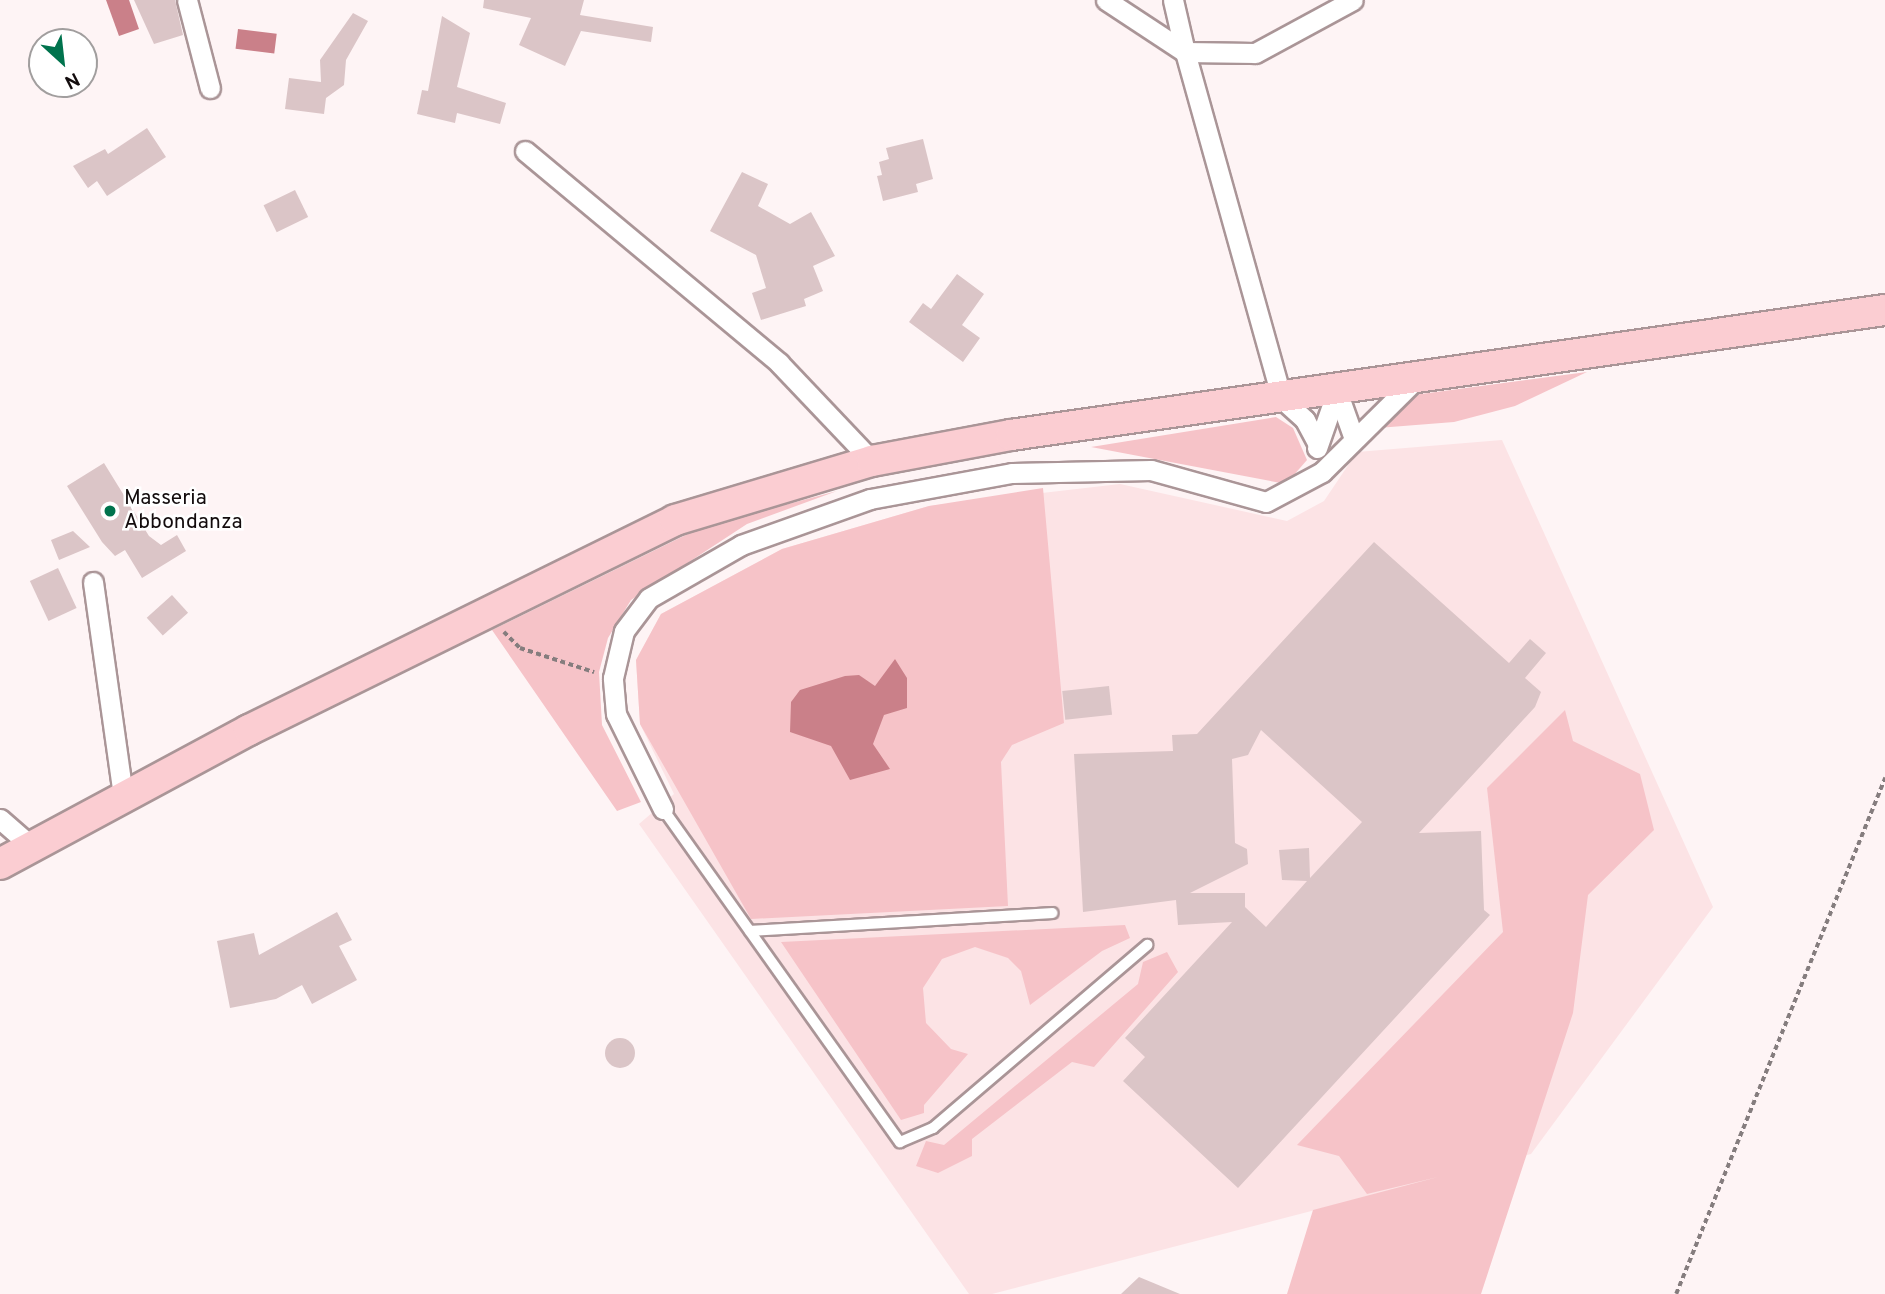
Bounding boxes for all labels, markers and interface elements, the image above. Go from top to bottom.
north arrow [28,28,98,98]
text: N [60,66,83,94]
place label: Masseria Abbondanza [124,486,243,536]
marker: Masseria Abbondanza [102,503,118,519]

